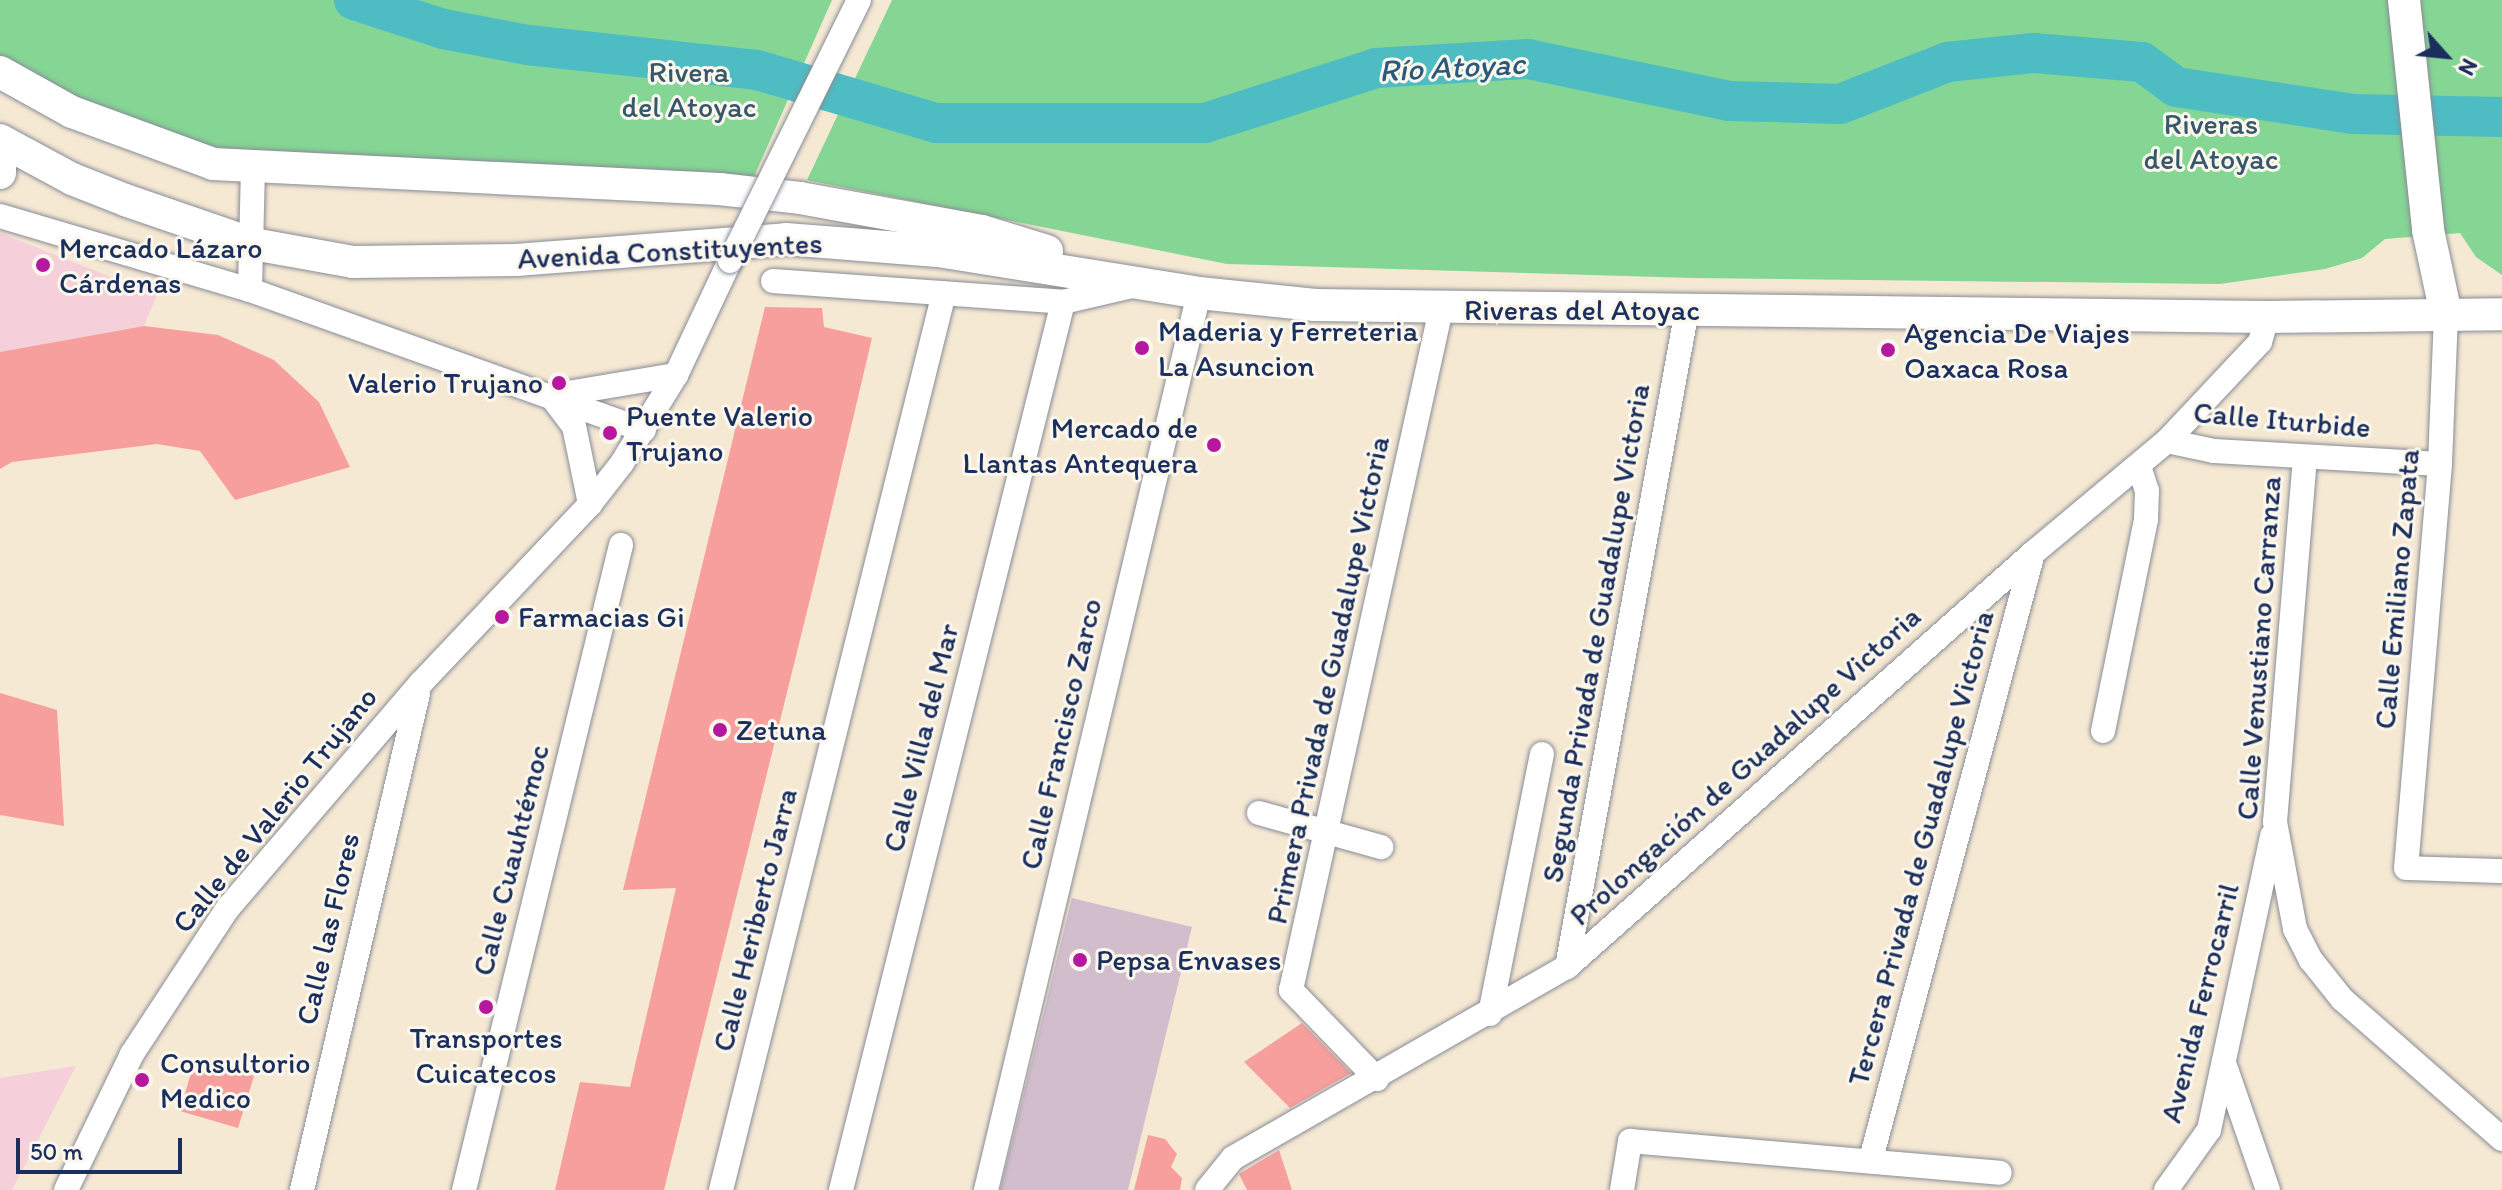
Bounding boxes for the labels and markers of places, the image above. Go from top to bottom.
place label: Mercado Lázaro Cárdenas [59,230,262,300]
marker: Mercado Lázaro Cárdenas [34,256,52,274]
place label: Maderia y Ferreteria La Asuncion [1158,313,1416,384]
place label: Agencia De Viajes Oaxaca Rosa [1904,315,2129,386]
marker: Maderia y Ferreteria La Asuncion [1133,339,1151,357]
marker: Agencia De Viajes Oaxaca Rosa [1879,341,1897,359]
place label: Valerio Trujano [350,365,543,401]
marker: Valerio Trujano [550,374,568,392]
place label: Puente Valerio Trujano [626,398,812,468]
place label: Mercado de Llantas Antequera [961,410,1198,480]
marker: Puente Valerio Trujano [601,424,619,442]
marker: Mercado de Llantas Antequera [1205,436,1223,454]
place label: Farmacias Gi [518,599,685,635]
marker: Farmacias Gi [493,608,511,626]
place label: Zetuna [736,712,827,748]
marker: Zetuna [711,721,729,739]
place label: Pepsa Envases [1096,942,1281,978]
marker: Pepsa Envases [1071,951,1089,969]
marker: Transportes Cuicatecos [477,998,495,1016]
place label: Transportes Cuicatecos [409,1020,563,1090]
place label: Consultorio Medico [160,1045,311,1116]
marker: Consultorio Medico [131,1069,153,1091]

